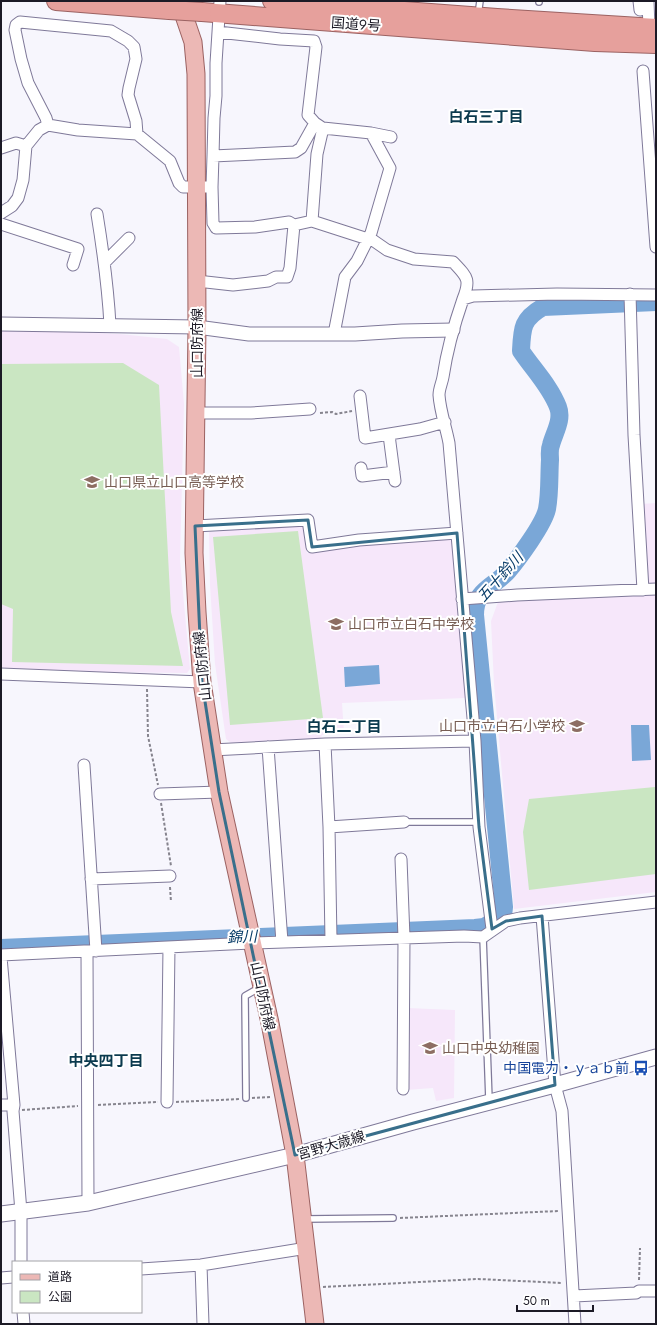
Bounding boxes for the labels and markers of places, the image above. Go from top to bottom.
place label: 山口県立山口高等学校 [104,472,244,492]
school or university icon: 山口県立山口高等学校 [83,473,101,491]
place label: 山口市立白石中学校 [348,614,474,634]
school or university icon: 山口市立白石中学校 [327,615,345,633]
place label: 山口市立白石小学校 [439,716,565,736]
school or university icon: 山口市立白石小学校 [568,717,586,735]
place label: 山口中央幼稚園 [442,1038,540,1058]
school or university icon: 山口中央幼稚園 [421,1039,439,1057]
place label: 中国電力・ｙａｂ前 [503,1058,629,1078]
bus stop icon: 中国電力・ｙａｂ前 [632,1059,650,1077]

